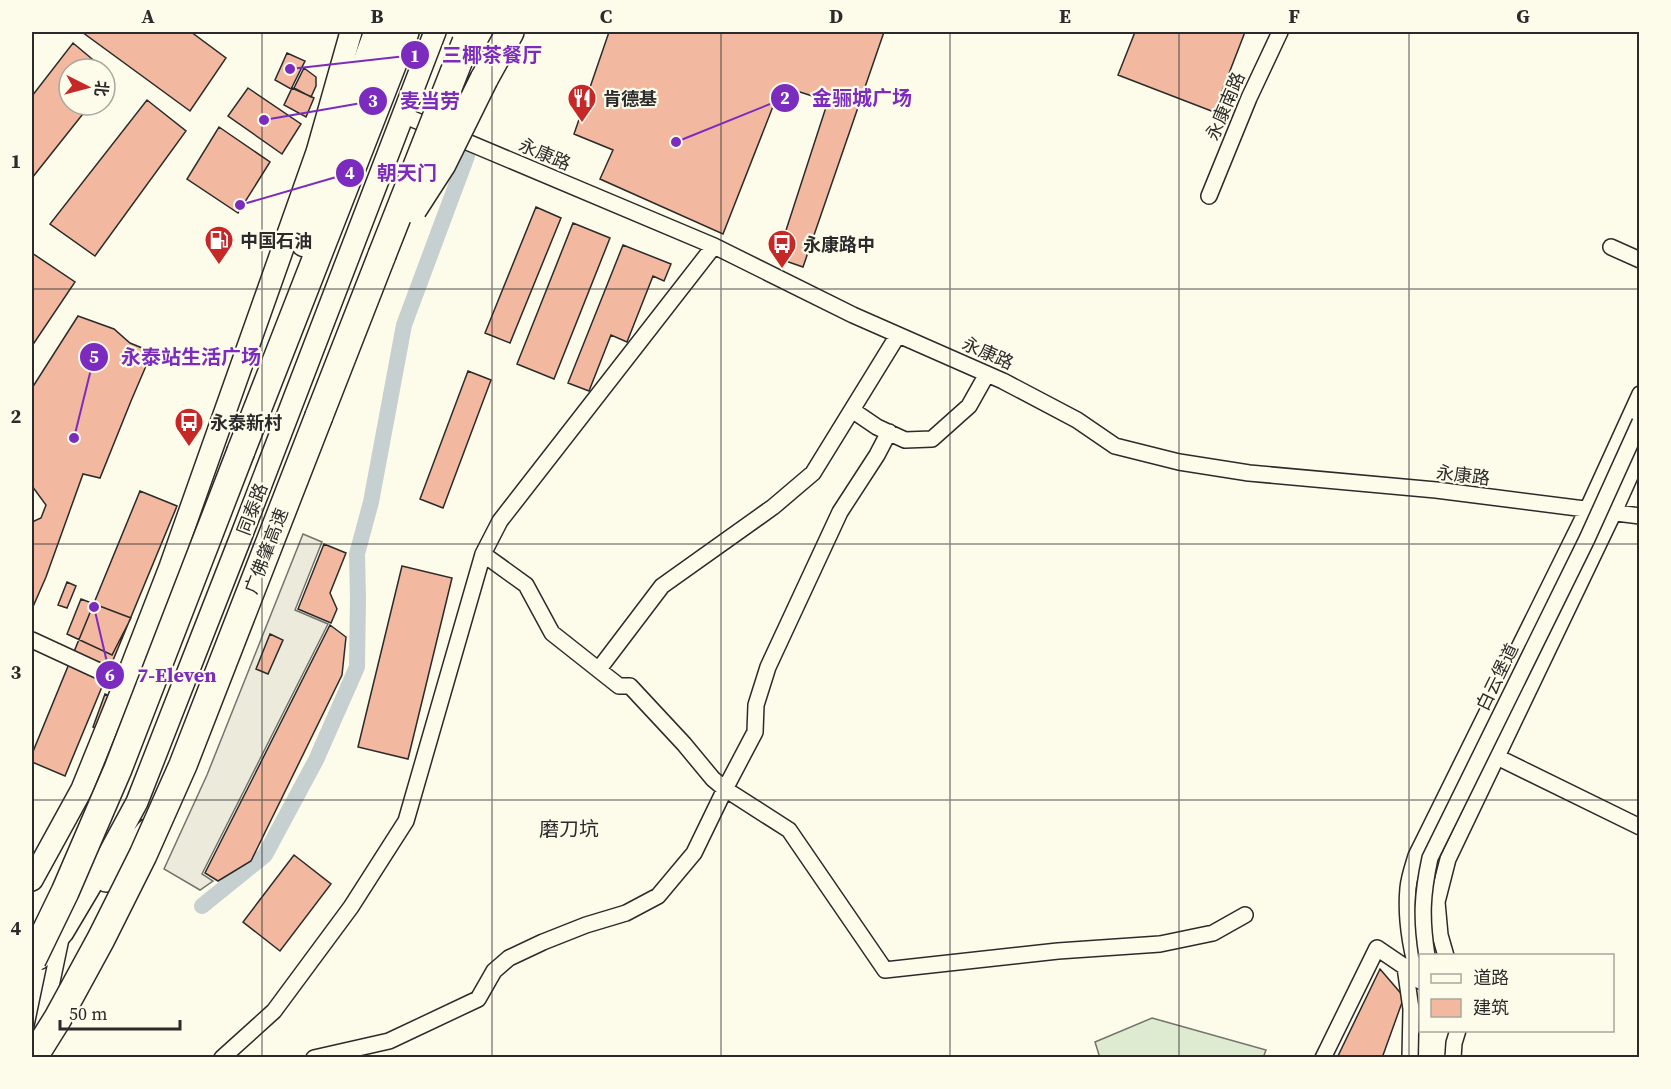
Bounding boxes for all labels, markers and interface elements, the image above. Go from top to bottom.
text: A [141,2,155,30]
text: B [370,2,384,30]
text: C [600,2,612,30]
text: D [829,2,843,30]
text: E [1059,2,1071,30]
text: F [1288,2,1300,30]
text: G [1516,2,1530,30]
callout: 三椰茶餐厅 [400,36,554,74]
text: 三椰茶餐厅 [442,41,542,69]
text: 1 [410,43,420,68]
north arrow [57,57,117,117]
street label: 永康南路 [1199,68,1251,144]
text: 北 [90,79,114,98]
callout: 金骊城广场 [770,79,924,117]
callout: 麦当劳 [358,82,472,120]
restaurant icon: 肯德基 [566,82,598,124]
text: 金骊城广场 [812,84,912,112]
text: 2 [780,85,790,110]
place label: 肯德基 [603,86,657,111]
text: 麦当劳 [400,87,460,115]
text: 3 [368,88,378,113]
street label: 永康路 [515,132,575,176]
text: 1 [11,147,21,175]
callout: 朝天门 [335,154,449,192]
text: 朝天门 [377,159,437,187]
text: 4 [345,160,355,185]
fuel station icon: 中国石油 [203,224,235,266]
place label: 中国石油 [240,228,312,253]
bus stop icon: 永康路中 [766,228,798,270]
place label: 永康路中 [803,232,875,257]
street label: 永康路 [958,331,1018,375]
callout: 永泰站生活广场 [79,338,273,376]
text: 永泰站生活广场 [121,343,261,371]
text: 5 [89,344,99,369]
text: 2 [11,402,22,430]
bus stop icon: 永泰新村 [173,406,205,448]
place label: 永泰新村 [210,410,282,435]
street label: 永康路 [1435,459,1491,491]
street label: 同泰路 [231,479,273,539]
street label: 广佛肇高速 [238,505,294,597]
street label: 白云堡道 [1470,639,1524,715]
callout: 7-Eleven [95,656,228,694]
text: 3 [11,658,22,686]
text: 7-Eleven [137,661,217,689]
text: 6 [105,662,115,687]
district label: 磨刀坑 [539,815,599,843]
text: 4 [11,914,22,942]
legend [1419,954,1614,1032]
text: 道路 [1473,965,1509,990]
scale bar [60,993,180,1031]
text: 建筑 [1473,995,1509,1020]
text: 50 m [69,1001,107,1026]

